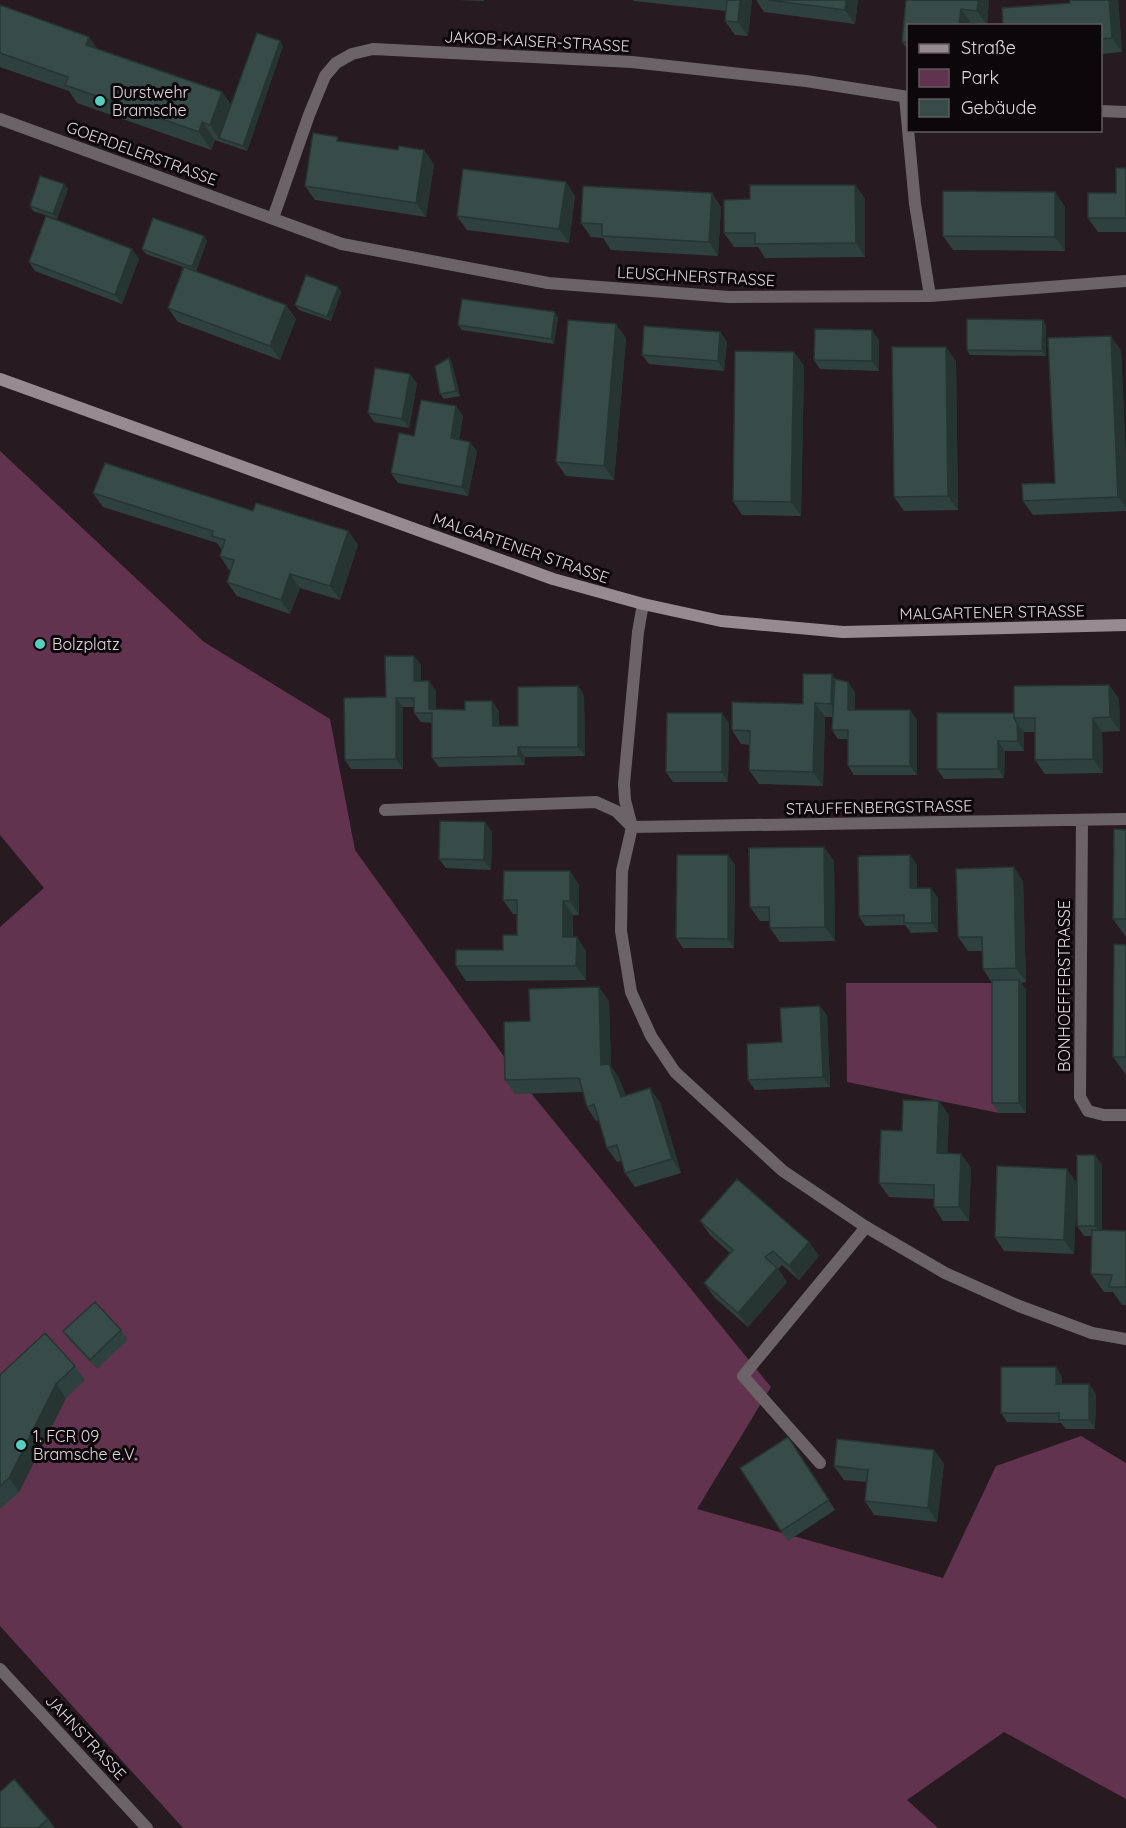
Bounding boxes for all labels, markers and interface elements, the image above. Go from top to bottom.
legend [907,24,1102,132]
street label: JAKOB-KAISER-STRASSE [444,26,630,56]
text: Straße [961,36,1016,59]
text: Park [961,66,999,89]
place label: Durstwehr Bramsche [112,82,189,120]
marker: Durstwehr Bramsche [93,94,107,108]
text: Gebäude [961,96,1037,119]
street label: GOERDELERSTRASSE [64,116,220,190]
street label: LEUSCHNERSTRASSE [617,262,775,290]
street label: MALGARTENER STRASSE [430,508,612,588]
street label: MALGARTENER STRASSE [899,600,1085,624]
place label: Bolzplatz [52,634,120,654]
marker: Bolzplatz [33,637,47,651]
street label: STAUFFENBERGSTRASSE [786,795,972,819]
street label: BONHOEFFERSTRASSE [1054,900,1074,1072]
place label: 1. FCR 09 Bramsche e.V. [33,1426,138,1464]
marker: 1. FCR 09 Bramsche e.V. [14,1438,28,1452]
street label: JAHNSTRASSE [41,1690,131,1784]

